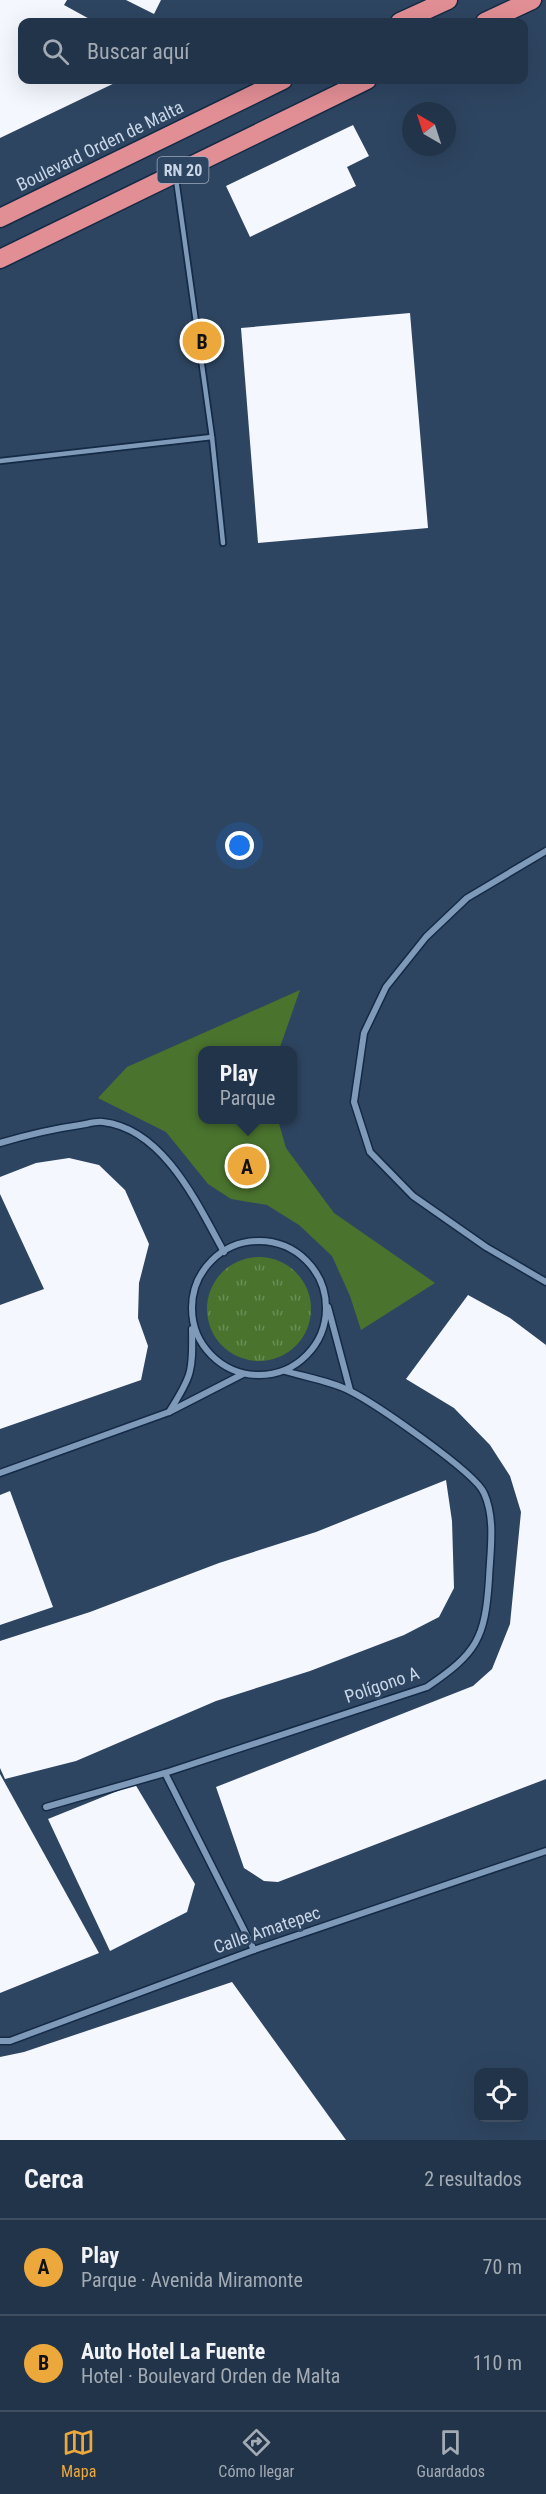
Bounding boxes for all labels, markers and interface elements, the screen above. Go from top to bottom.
search box [18,18,528,84]
icon: search [39,35,72,68]
text: Buscar aquí [87,39,190,64]
street label: Boulevard Orden de Malta [13,96,187,195]
north arrow [402,102,456,156]
road number: RN 20 [158,157,208,183]
pin: B [182,318,222,364]
your location [225,831,254,860]
popup [198,1046,297,1124]
text: Play [220,1061,258,1086]
text: Parque [220,1086,275,1110]
pin: A [228,1144,266,1188]
street label: Polígono A [342,1662,422,1707]
street label: Calle Amatepec [211,1901,323,1958]
map controls [474,2068,528,2122]
button: locate [474,2068,528,2122]
text: Cerca [24,2164,84,2194]
text: 2 resultados [424,2167,522,2191]
text: Play [81,2243,119,2268]
text: A [38,2255,49,2279]
text: 70 m [483,2255,522,2279]
text: Parque · Avenida Miramonte [81,2268,303,2292]
text: Auto Hotel La Fuente [81,2339,265,2364]
text: B [38,2351,49,2375]
text: 110 m [473,2351,522,2375]
text: Hotel · Boulevard Orden de Malta [81,2364,340,2388]
tab: Mapa [61,2426,96,2481]
tab: Cómo llegar [218,2426,294,2481]
tab: Guardados [417,2426,485,2481]

